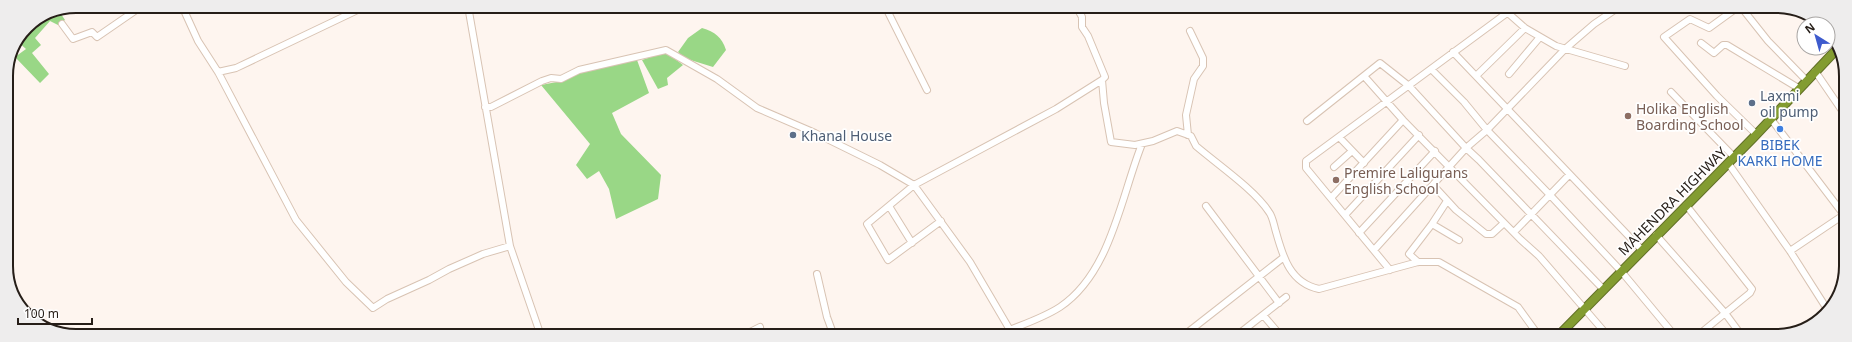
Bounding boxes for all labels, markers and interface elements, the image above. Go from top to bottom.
north arrow [1796,16,1836,56]
text: N [1802,19,1818,36]
place label: Laxmi oil pump [1760,86,1818,121]
marker: Laxmi oil pump [1747,98,1757,108]
place label: Holika English Boarding School [1636,99,1744,134]
marker: Holika English Boarding School [1623,111,1633,121]
marker: BIBEK KARKI HOME [1775,124,1785,134]
place label: Khanal House [801,126,892,145]
marker: Khanal House [788,130,798,140]
place label: BIBEK KARKI HOME [1737,135,1823,170]
street label: MAHENDRA HIGHWAY [1614,143,1730,259]
place label: Premire Laligurans English School [1344,163,1468,198]
marker: Premire Laligurans English School [1331,175,1341,185]
scale bar [18,300,92,326]
text: 100 m [24,305,59,322]

